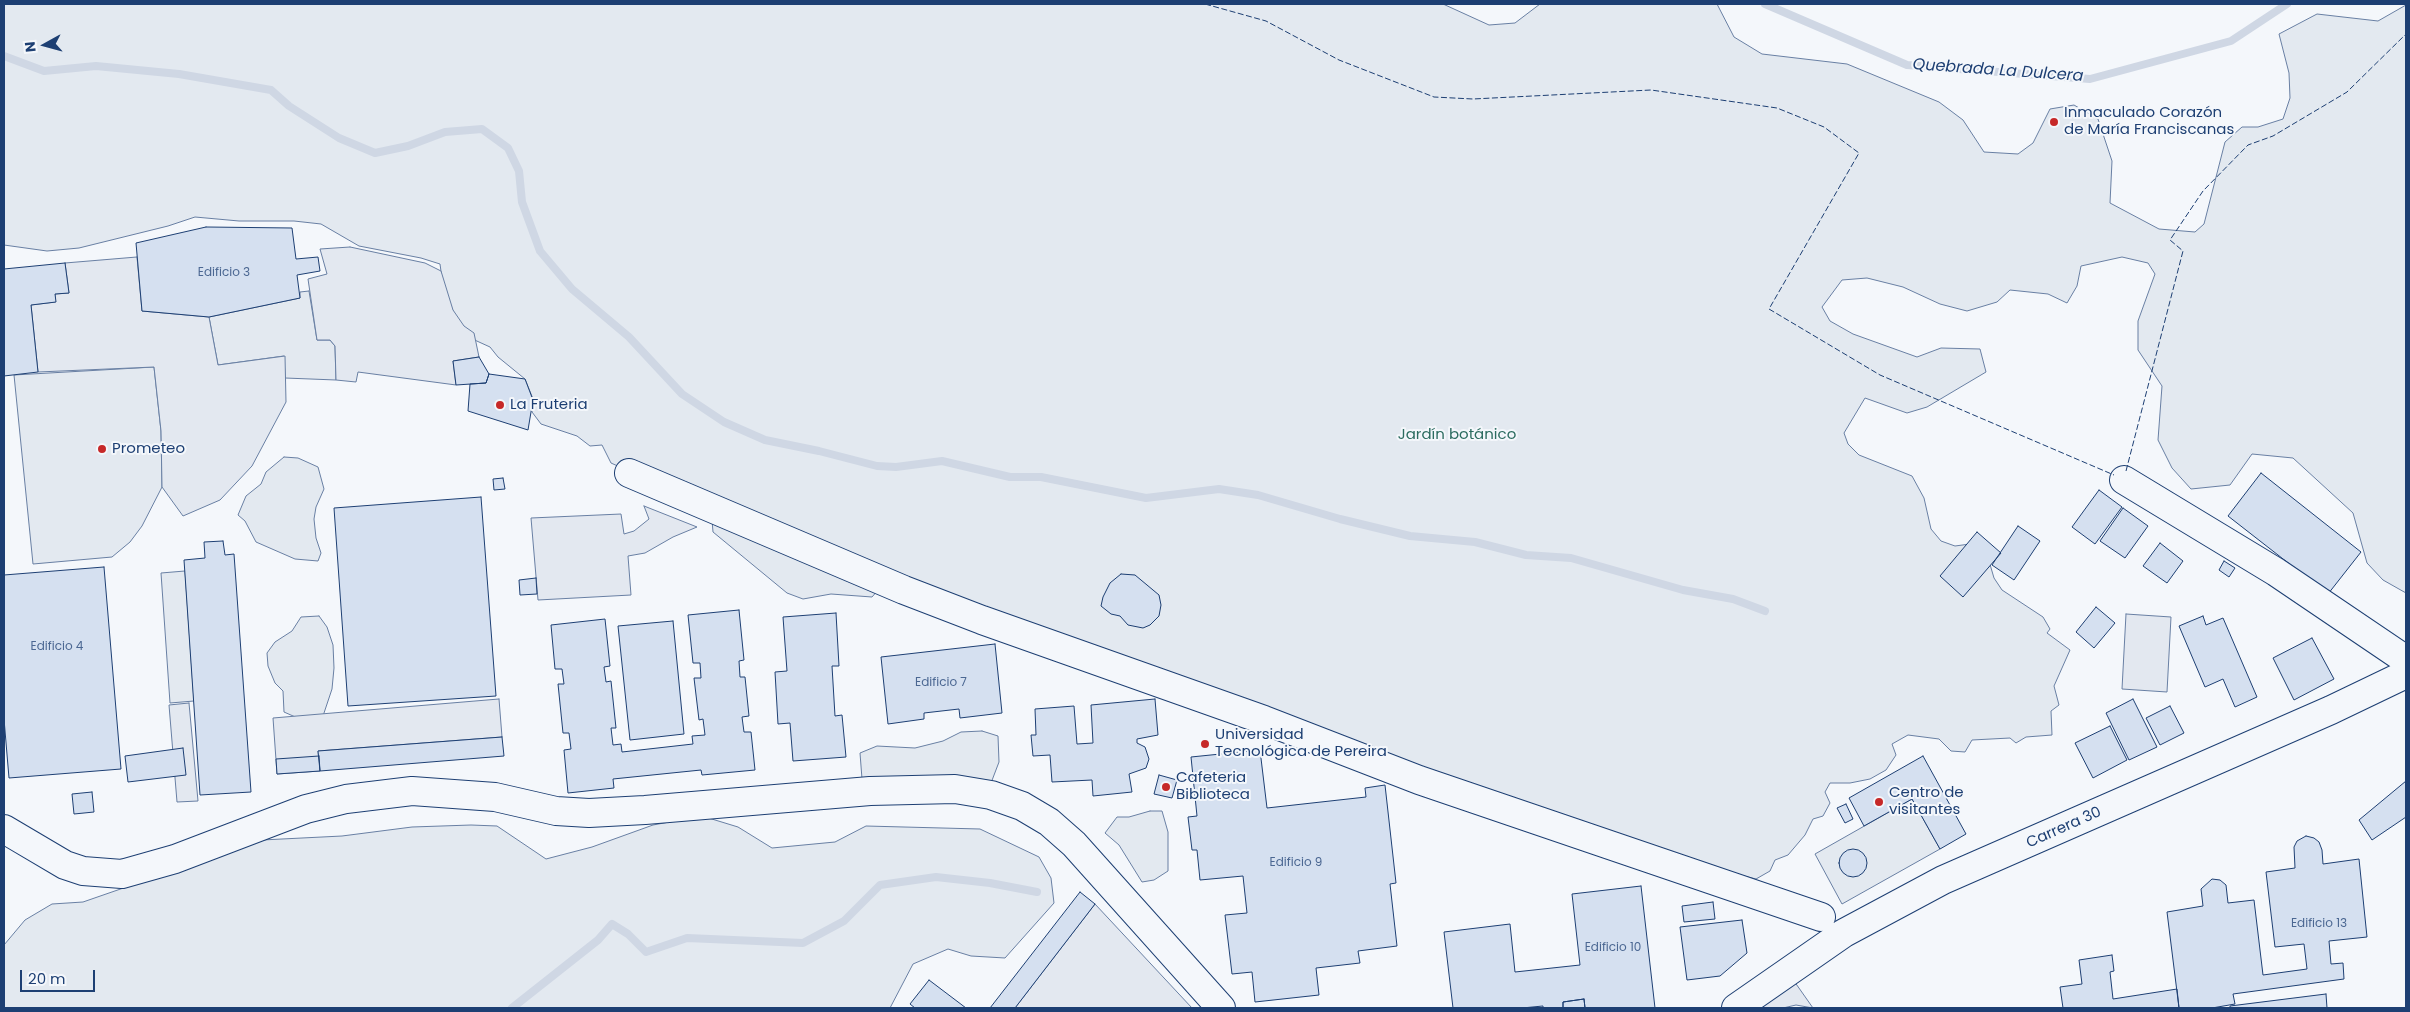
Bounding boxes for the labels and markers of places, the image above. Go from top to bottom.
place label: Inmaculado Corazón de María Franciscanas [2064,104,2234,139]
marker: Inmaculado Corazón de María Franciscanas [2048,116,2060,128]
place label: La Fruteria [510,396,588,414]
marker: La Fruteria [494,399,506,411]
place label: Prometeo [112,440,185,458]
marker: Prometeo [96,443,108,455]
place label: Universidad Tecnológica de Pereira [1215,726,1387,761]
marker: Universidad Tecnológica de Pereira [1199,738,1211,750]
place label: Cafeteria Biblioteca [1176,769,1250,804]
marker: Cafeteria Biblioteca [1160,781,1172,793]
place label: Centro de visitantes [1889,784,1964,819]
marker: Centro de visitantes [1873,796,1885,808]

